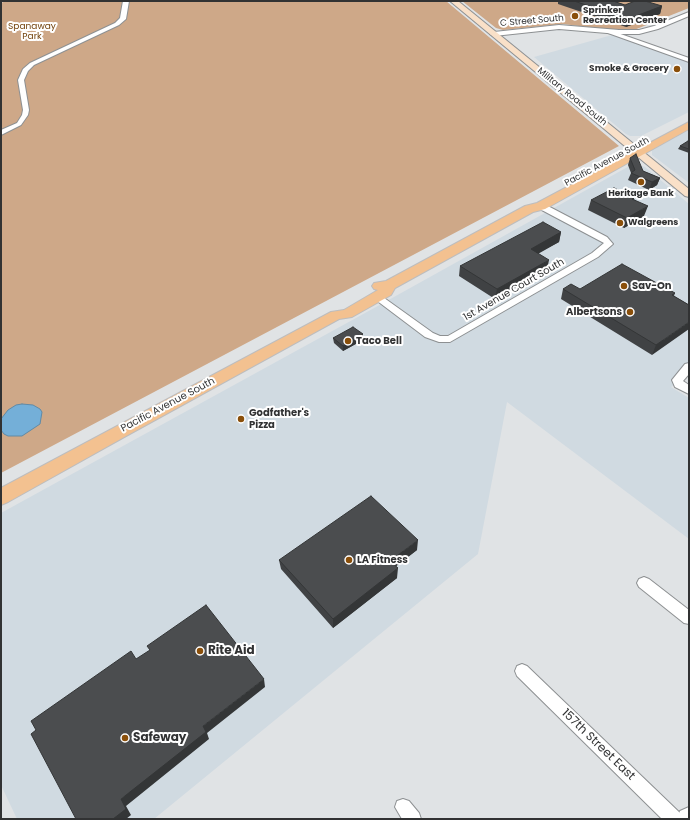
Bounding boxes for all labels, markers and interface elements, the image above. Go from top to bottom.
place label: Sprinker Recreation Center [583,6,667,27]
marker: Sprinker Recreation Center [570,11,580,21]
street label: C Street South [500,13,564,29]
park label: Spanaway Park [8,22,56,43]
place label: Smoke & Grocery [589,64,669,74]
marker: Smoke & Grocery [672,64,682,74]
street label: Military Road South [535,66,609,128]
street label: Pacific Avenue South [563,135,651,189]
marker: Heritage Bank [636,177,646,187]
place label: Heritage Bank [608,189,674,199]
marker: Walgreens [615,218,625,228]
place label: Walgreens [628,218,678,228]
street label: 1st Avenue Court South [462,256,566,324]
place label: Sav-On [632,280,672,292]
marker: Sav-On [619,281,629,291]
place label: Albertsons [566,306,622,318]
marker: Albertsons [625,307,635,317]
place label: Taco Bell [356,335,402,347]
marker: Taco Bell [343,336,353,346]
street label: Pacific Avenue South [119,375,217,435]
place label: Godfather's Pizza [249,407,309,430]
marker: Godfather's Pizza [236,414,246,424]
place label: LA Fitness [357,554,408,566]
marker: LA Fitness [344,555,354,565]
place label: Rite Aid [208,644,255,658]
marker: Rite Aid [195,646,205,656]
street label: 157th Street East [558,706,638,784]
place label: Safeway [133,731,186,745]
marker: Safeway [120,733,130,743]

